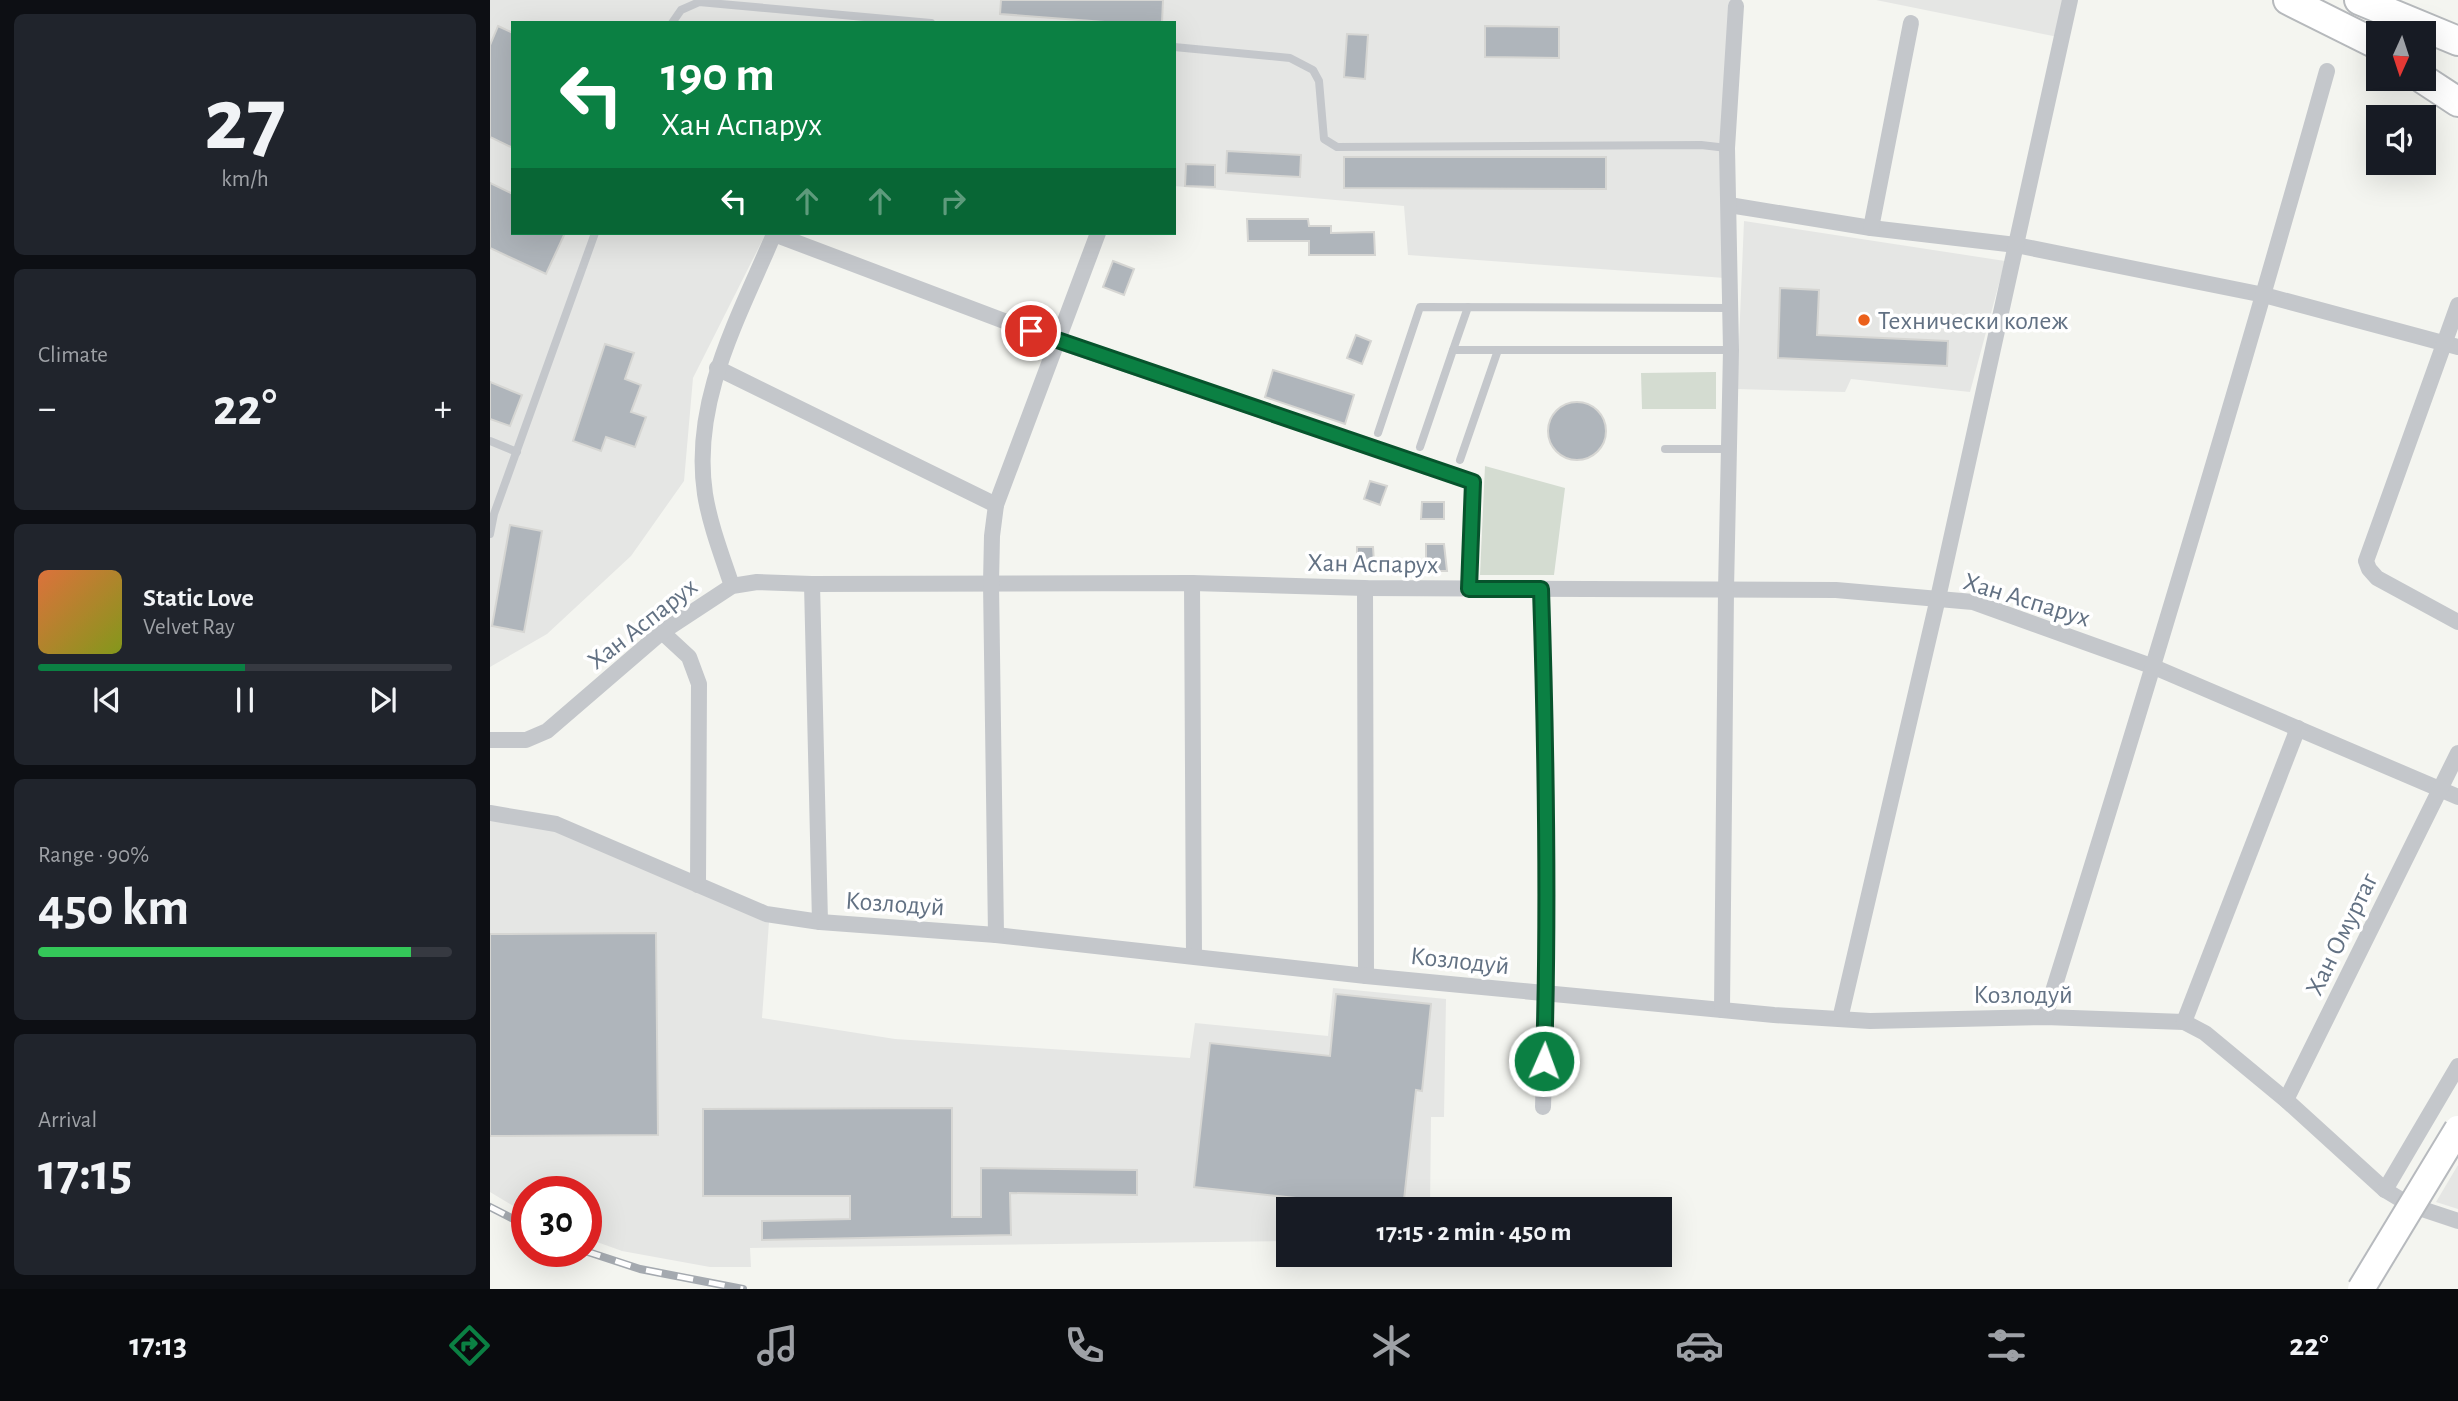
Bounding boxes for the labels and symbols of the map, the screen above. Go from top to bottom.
north arrow [2366,21,2436,91]
pin [1001,301,1061,361]
place label: Технически колеж [1878,308,2069,334]
marker: Технически колеж [1856,312,1872,328]
street label: Хан Аспарух [1307,550,1439,578]
street label: Хан Аспарух [1960,568,2093,632]
street label: Хан Аспарух [583,573,702,674]
street label: Хан Омуртаг [2301,868,2383,1000]
street label: Козлодуй [844,888,946,920]
street label: Козлодуй [1409,943,1511,979]
street label: Козлодуй [1973,982,2073,1008]
position arrow [1507,1024,1581,1098]
speed limit sign: 30 [511,1176,602,1267]

